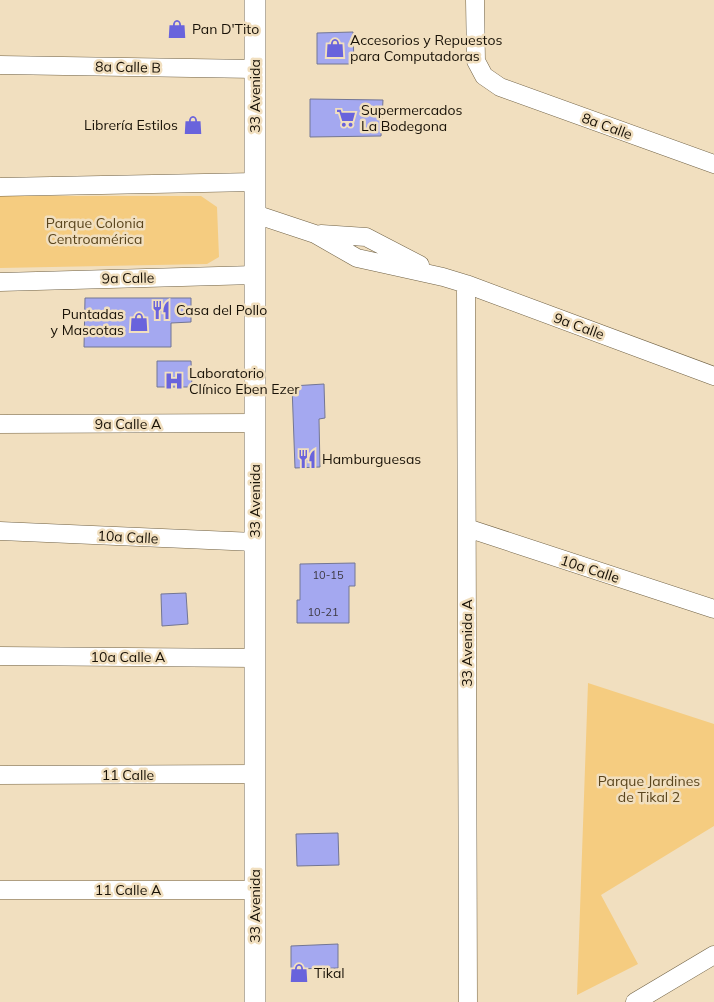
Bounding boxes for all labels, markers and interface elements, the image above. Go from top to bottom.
shop icon: Pan D'Tito [166,18,188,40]
place label: Pan D'Tito [192,20,259,38]
place label: Accesorios y Repuestos para Computadoras [350,31,502,65]
shop icon: Accesorios y Repuestos para Computadoras [324,37,346,59]
street label: 8a Calle B [95,57,161,77]
street label: 33 Avenida [246,59,264,133]
place label: Supermercados La Bodegona [361,101,462,135]
supermarket icon: Supermercados La Bodegona [335,107,357,129]
street label: 8a Calle [579,109,635,143]
shop icon: Librería Estilos [182,114,204,136]
place label: Librería Estilos [84,116,178,134]
park label: Parque Colonia Centroamérica [46,214,144,248]
street label: 9a Calle [102,269,154,287]
restaurant icon: Casa del Pollo [150,299,172,321]
place label: Casa del Pollo [176,301,267,319]
place label: Puntadas y Mascotas [51,305,124,339]
street label: 9a Calle [551,309,607,343]
shop icon: Puntadas y Mascotas [128,311,150,333]
place label: Laboratorio Clínico Eben Ezer [189,364,300,398]
hospital icon: Laboratorio Clínico Eben Ezer [163,370,185,392]
street label: 9a Calle A [95,415,162,433]
restaurant icon: Hamburguesas [296,448,318,470]
place label: Hamburguesas [322,450,421,468]
street label: 33 Avenida [246,464,264,538]
street label: 10a Calle [97,526,159,548]
street label: 10a Calle [558,551,622,587]
house number: 10-15 [312,568,344,582]
street label: 33 Avenida A [458,598,476,687]
house number: 10-21 [307,605,339,619]
street label: 10a Calle A [91,648,166,666]
street label: 11 Calle [102,766,154,784]
park label: Parque Jardines de Tikal 2 [598,772,700,806]
street label: 33 Avenida [246,869,264,943]
street label: 11 Calle A [95,881,162,899]
shop icon: Tikal [288,962,310,984]
place label: Tikal [314,964,345,982]

